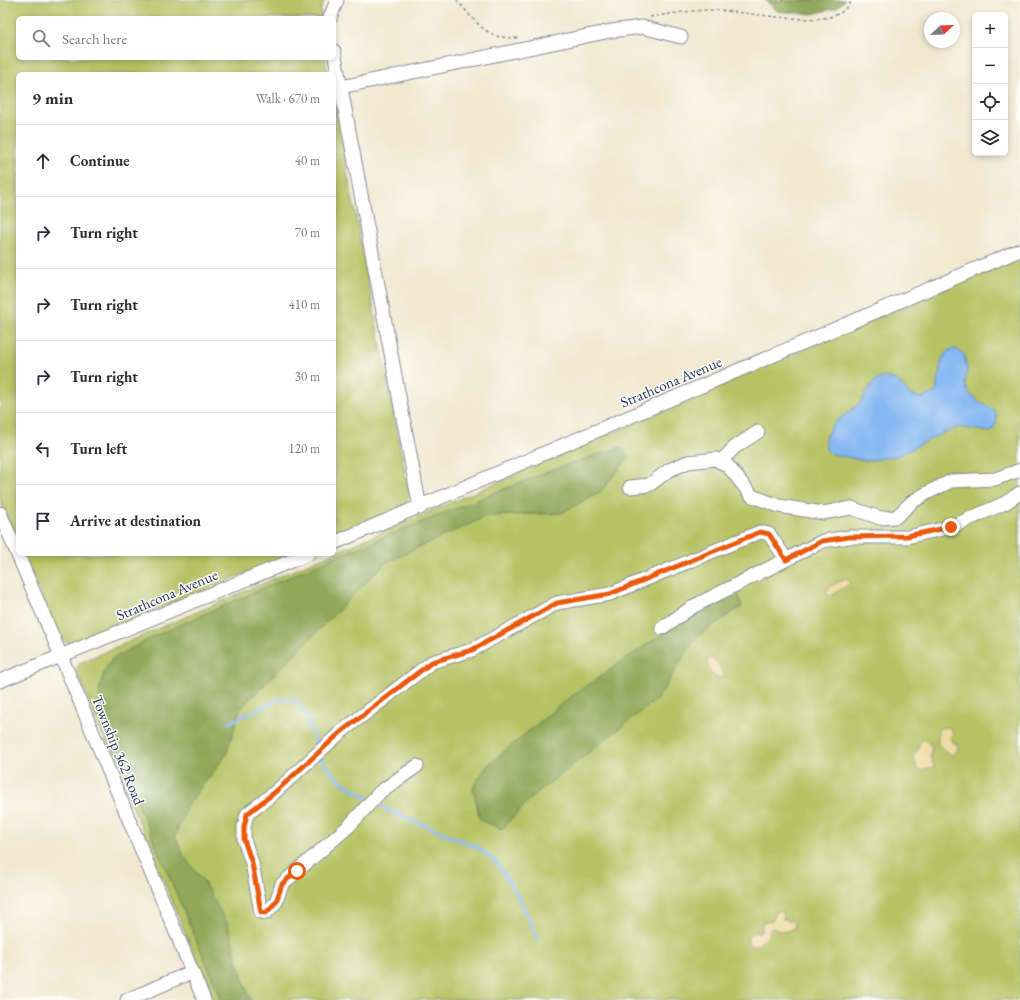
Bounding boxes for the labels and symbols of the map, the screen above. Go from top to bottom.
north arrow [924,12,960,48]
street label: Strathcona Avenue [617,352,724,411]
route end [942,518,960,536]
street label: Strathcona Avenue [113,565,220,624]
street label: Township 362 Road [88,692,149,808]
route start [288,862,306,880]

